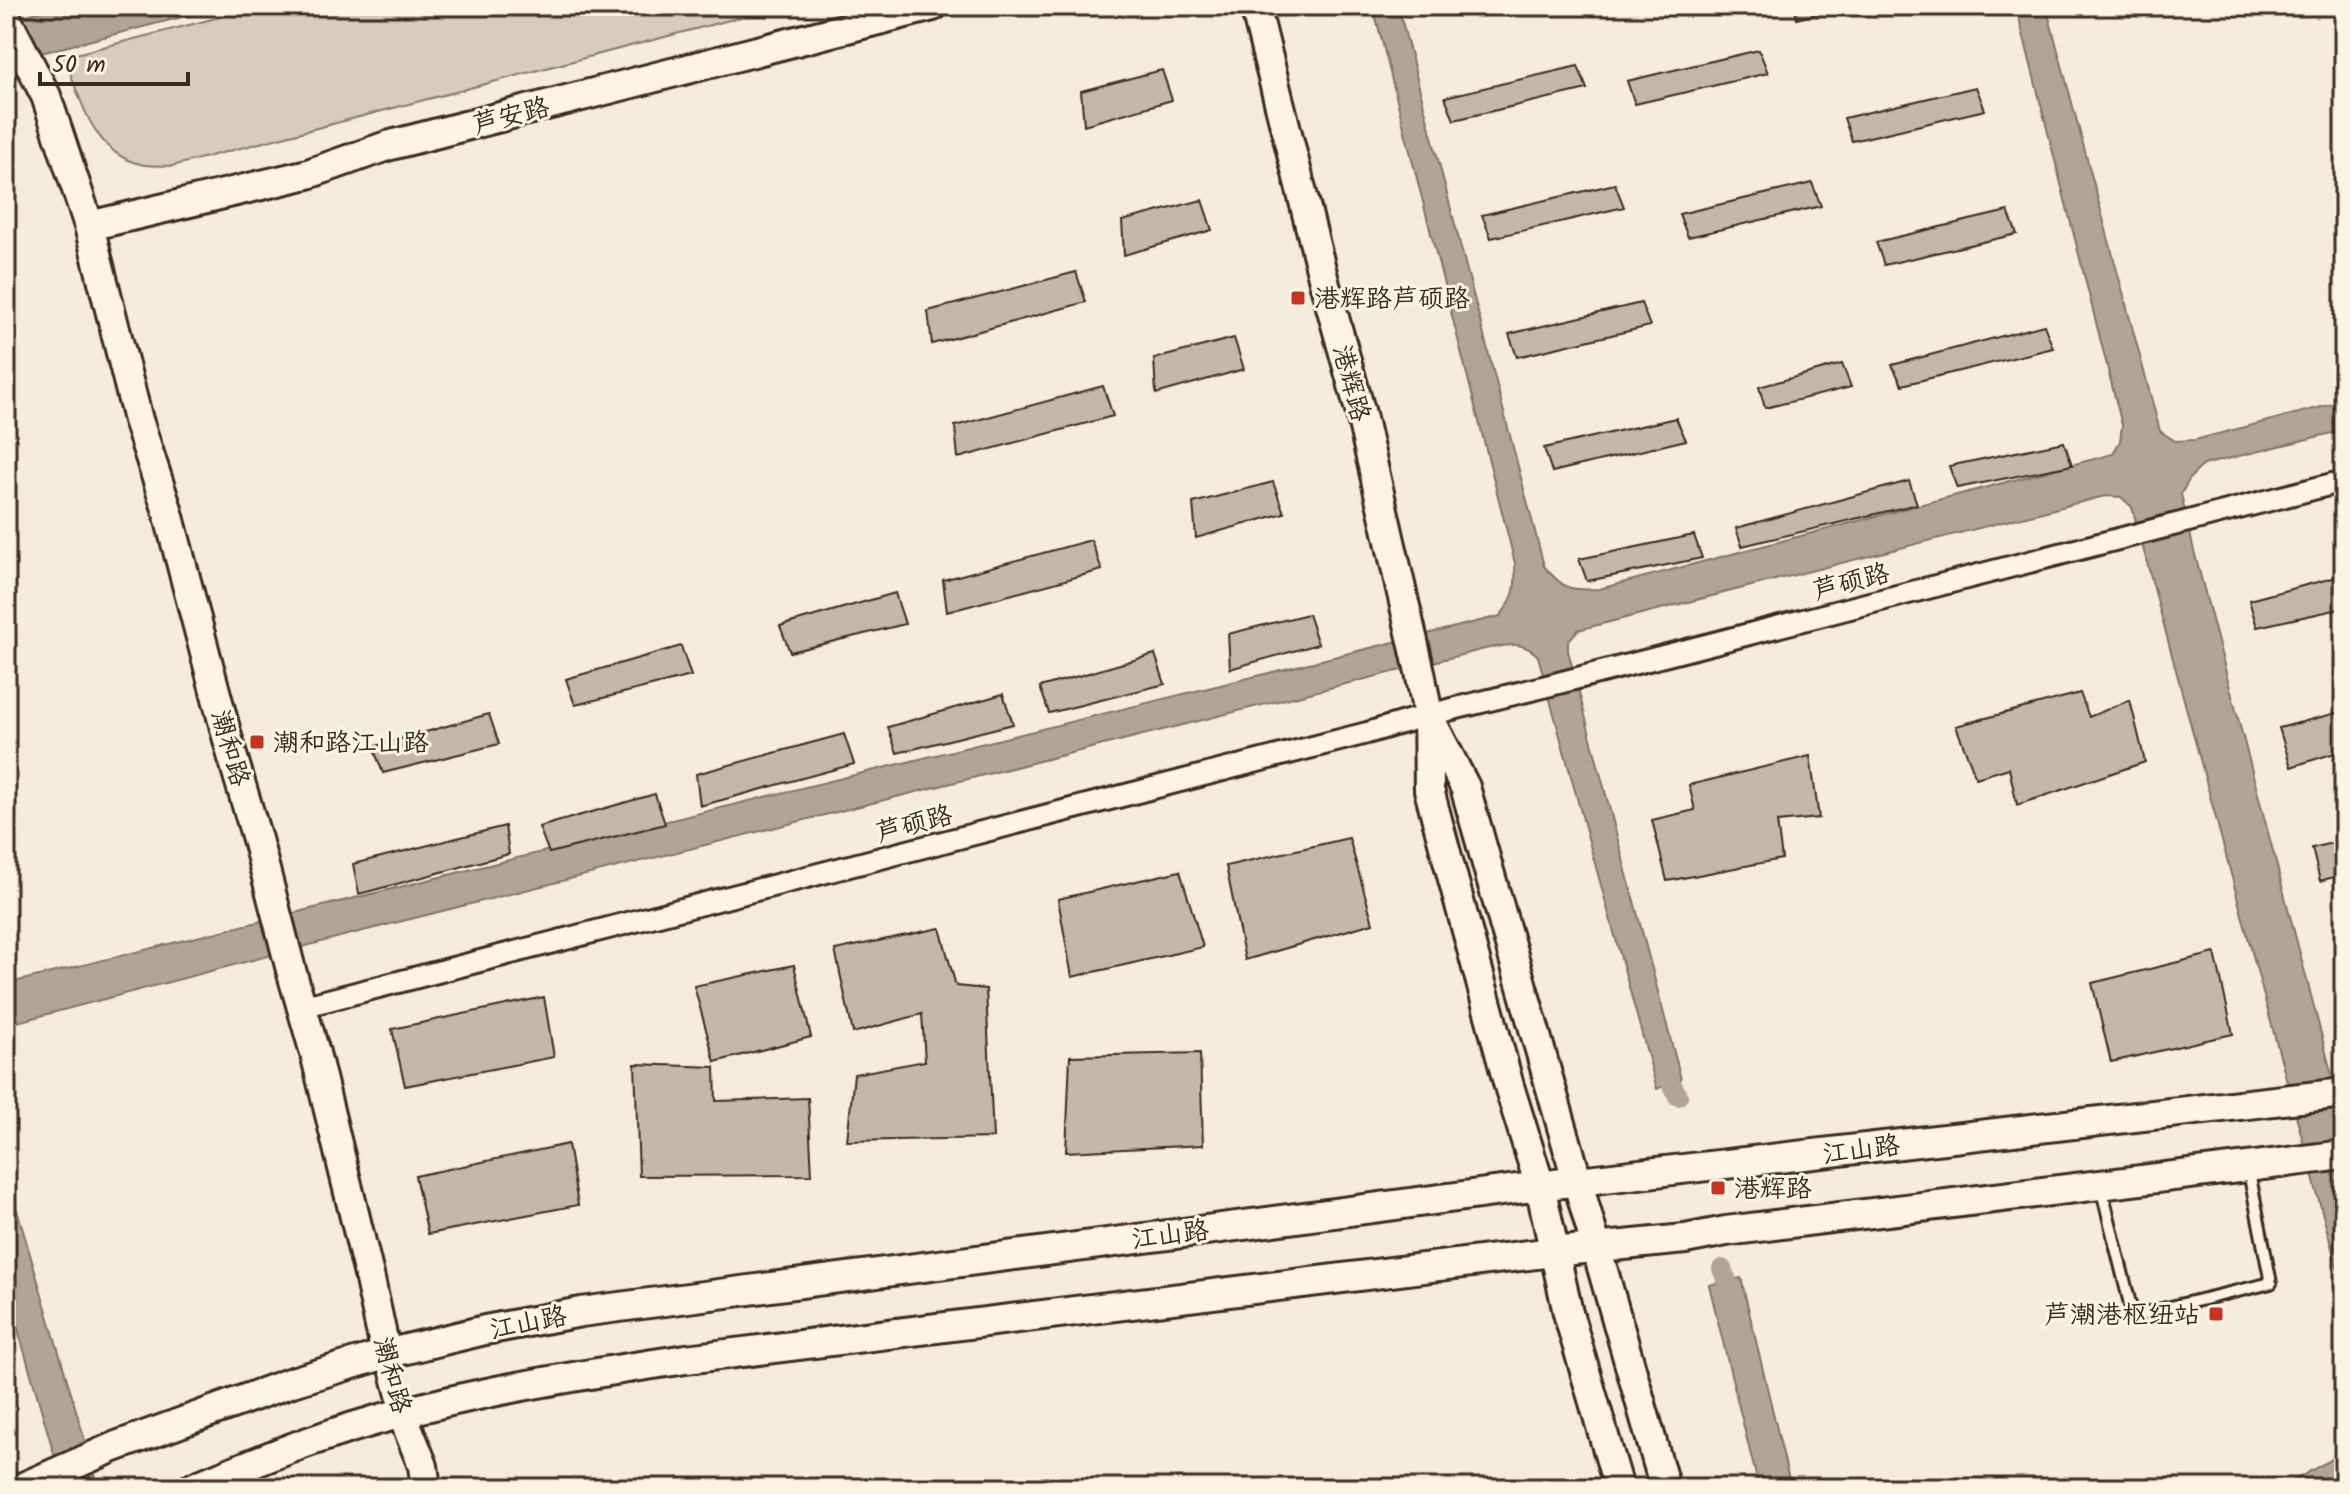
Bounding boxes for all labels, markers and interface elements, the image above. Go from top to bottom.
scale bar [40,36,188,86]
text: 50 m [52,46,106,85]
street label: 芦安路 [469,87,554,147]
place label: 港辉路芦硕路 [1314,279,1470,321]
marker: 港辉路芦硕路 [1289,289,1307,307]
street label: 港辉路 [1320,340,1380,427]
street label: 芦硕路 [1809,553,1894,613]
street label: 潮和路 [198,705,260,792]
place label: 潮和路江山路 [273,723,429,765]
marker: 潮和路江山路 [248,733,266,751]
street label: 芦硕路 [872,795,957,855]
street label: 江山路 [1820,1125,1903,1177]
place label: 港辉路 [1734,1169,1812,1211]
marker: 港辉路 [1709,1179,1727,1197]
street label: 江山路 [1129,1210,1212,1262]
place label: 芦潮港枢纽站 [2044,1295,2200,1337]
street label: 江山路 [486,1296,571,1352]
marker: 芦潮港枢纽站 [2207,1305,2225,1323]
street label: 潮和路 [361,1332,421,1419]

